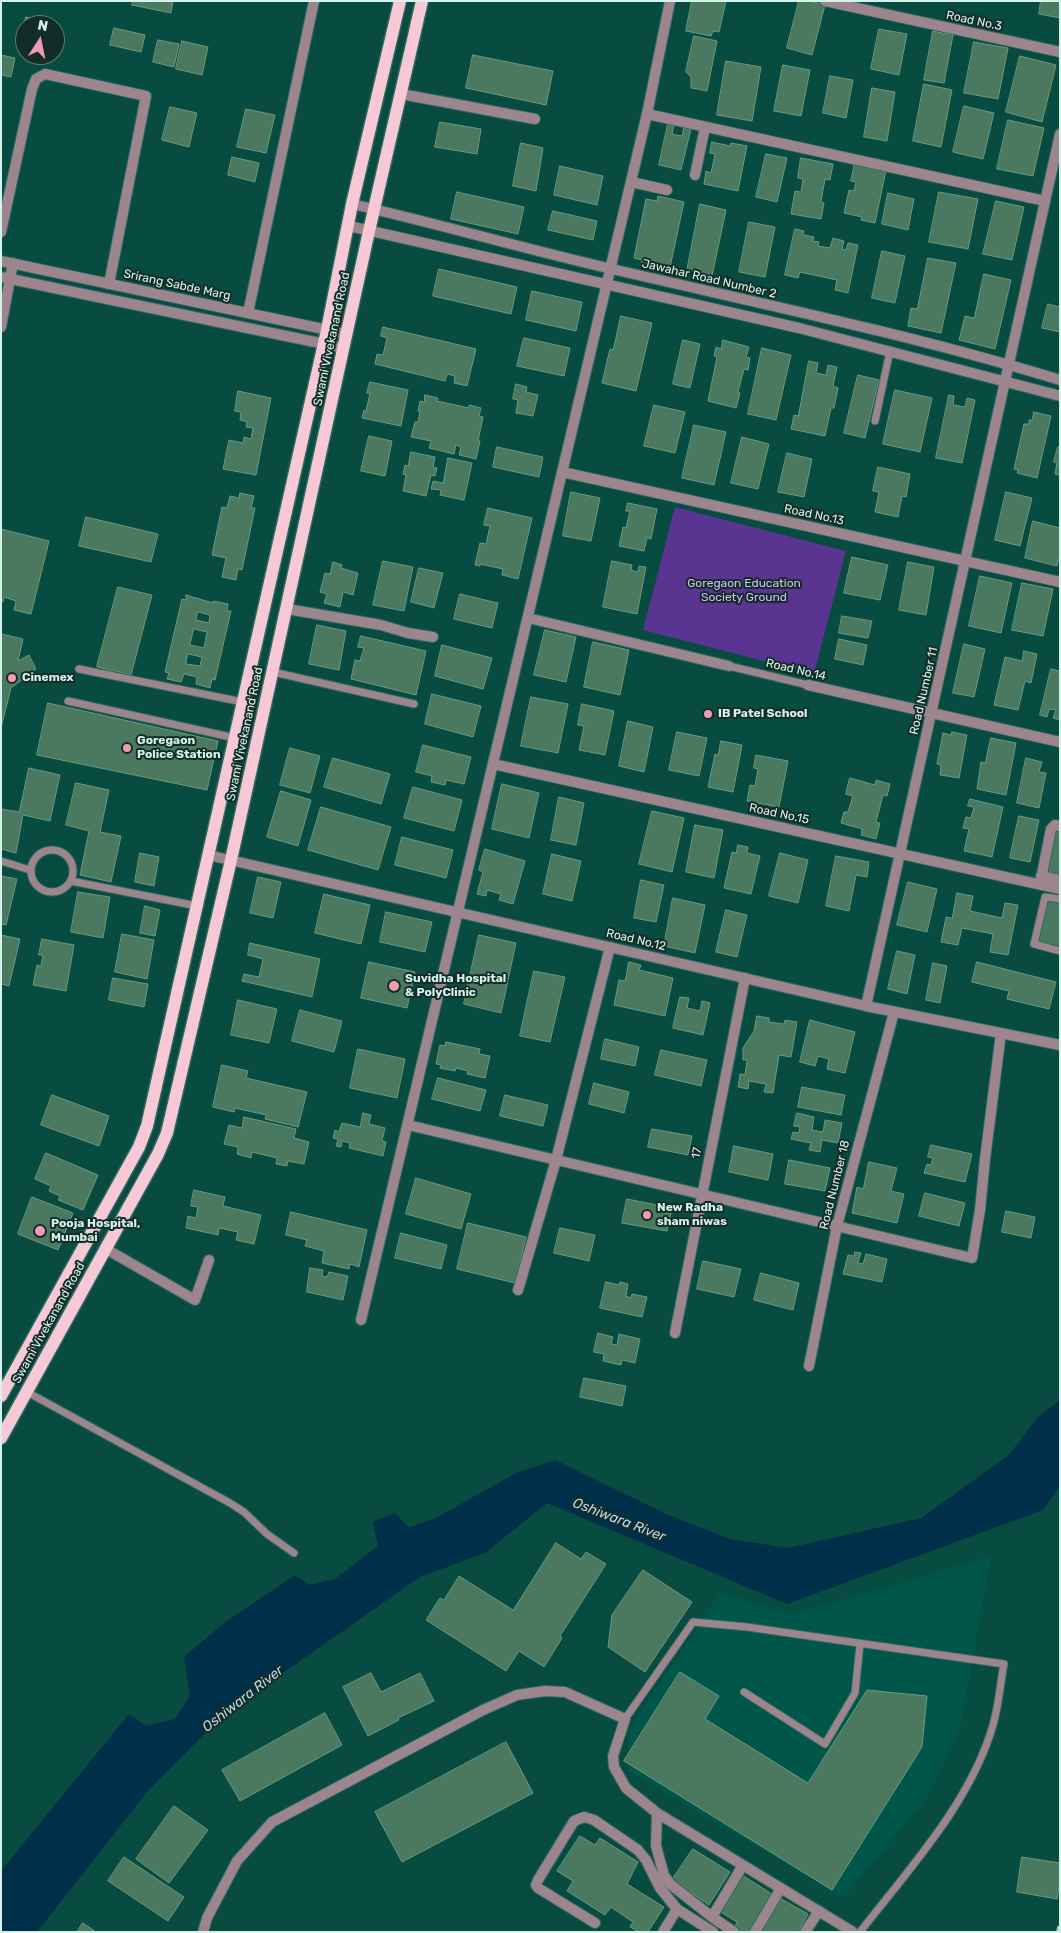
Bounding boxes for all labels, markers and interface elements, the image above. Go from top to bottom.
street label: Road No.3 [945,8,1003,34]
north arrow [15,15,65,65]
text: N [36,16,49,35]
street label: Jawahar Road Number 2 [640,257,778,301]
street label: Srirang Sabde Marg [122,267,232,303]
street label: Swami Vivekanand Road [311,271,353,407]
street label: Road No.13 [783,502,845,528]
park label: Goregaon Education Society Ground [687,577,801,605]
street label: Road Number 11 [907,646,941,736]
street label: Road No.14 [765,656,827,684]
street label: Swami Vivekanand Road [224,666,266,802]
place label: Cinemex [22,671,74,685]
marker: Cinemex [6,672,18,684]
place label: IB Patel School [718,707,808,721]
marker: IB Patel School [702,708,714,720]
place label: Goregaon Police Station [137,734,221,762]
marker: Goregaon Police Station [121,742,133,754]
street label: Road No.15 [748,801,810,827]
street label: Road No.12 [605,926,667,954]
place label: Suvidha Hospital & PolyClinic [405,972,506,1000]
marker: Suvidha Hospital & PolyClinic [387,979,401,993]
street label: Road Number 18 [817,1139,853,1231]
street label: 17 [689,1146,705,1160]
place label: New Radha sham niwas [657,1201,727,1229]
marker: New Radha sham niwas [641,1209,653,1221]
place label: Pooja Hospital, Mumbai [51,1217,140,1245]
marker: Pooja Hospital, Mumbai [33,1224,47,1238]
street label: Swami Vivekanand Road [10,1260,88,1386]
water label: Oshiwara River [570,1495,668,1545]
water label: Oshiwara River [199,1662,287,1736]

